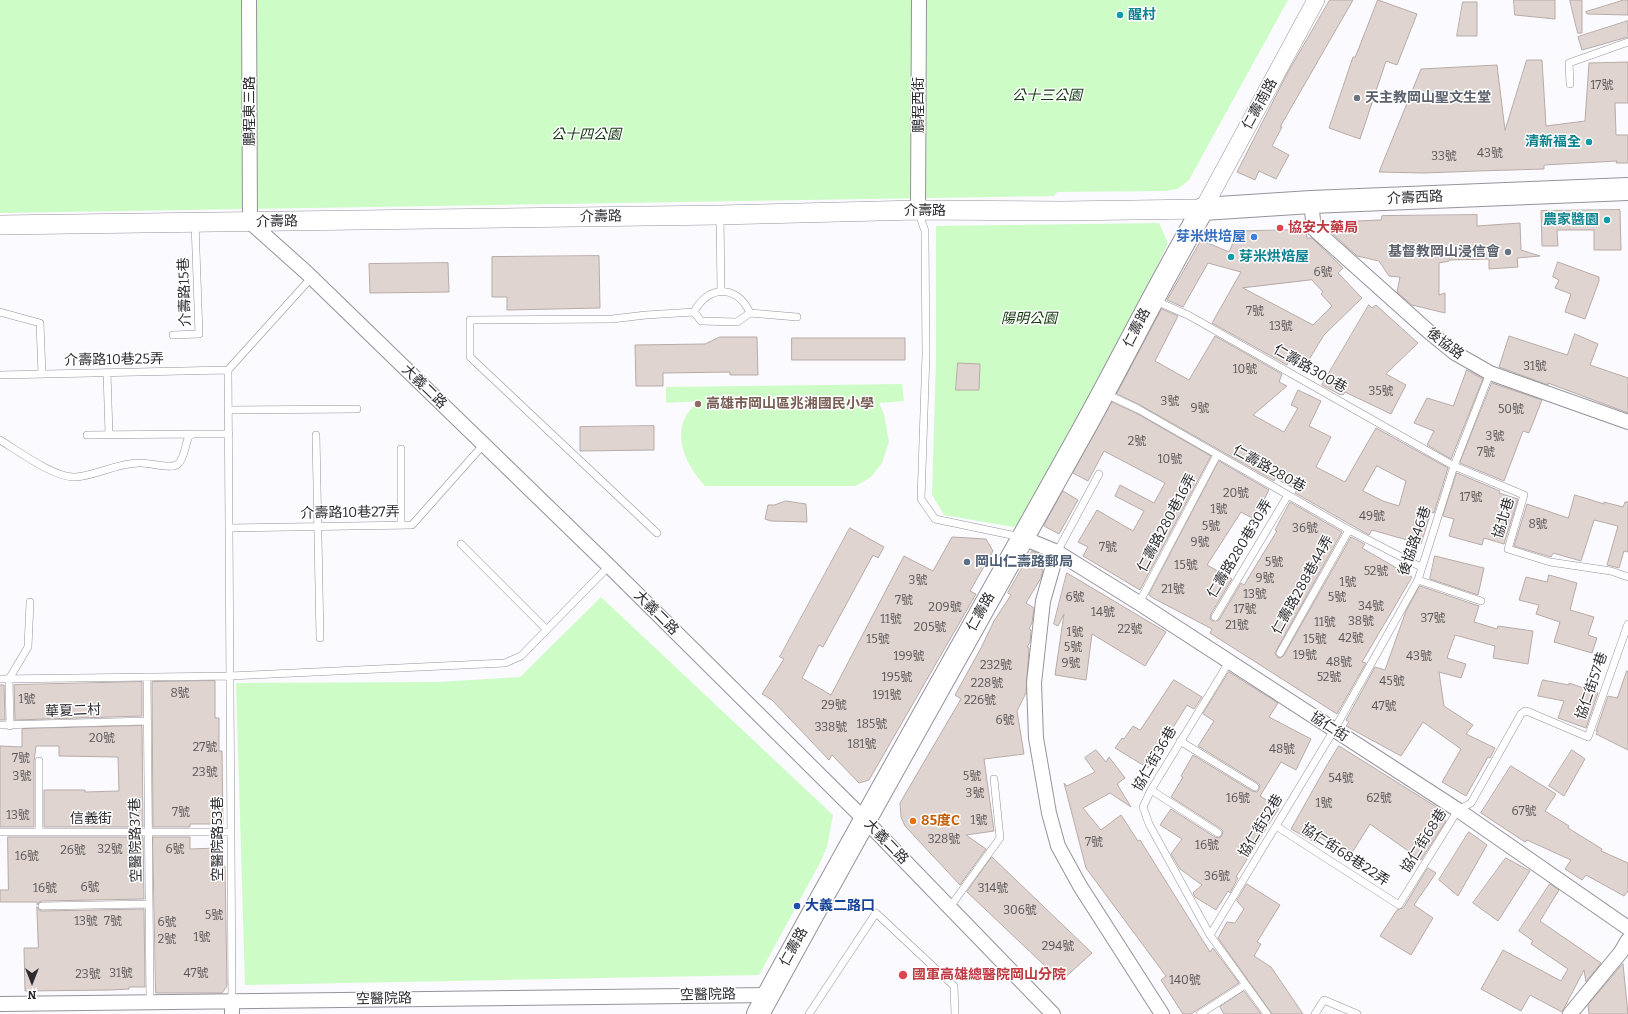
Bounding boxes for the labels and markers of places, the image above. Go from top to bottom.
place label: 醒村 [1128,7,1156,23]
marker: 醒村 [1115,10,1125,20]
place label: 天主教岡山聖文生堂 [1365,90,1491,106]
marker: 天主教岡山聖文生堂 [1352,93,1362,103]
place label: 清新福全 [1525,134,1581,150]
marker: 清新福全 [1584,137,1594,147]
place label: 農家醬園 [1543,212,1599,228]
marker: 農家醬園 [1602,215,1612,225]
place label: 協安大藥局 [1288,220,1358,236]
marker: 協安大藥局 [1275,223,1285,233]
place label: 芽米烘培屋 [1176,229,1246,245]
marker: 芽米烘培屋 [1249,232,1259,242]
place label: 基督教岡山浸信會 [1388,244,1500,260]
marker: 基督教岡山浸信會 [1503,247,1513,257]
place label: 芽米烘焙屋 [1239,249,1309,265]
marker: 芽米烘焙屋 [1226,252,1236,262]
place label: 高雄市岡山區兆湘國民小學 [706,396,874,412]
marker: 高雄市岡山區兆湘國民小學 [693,399,703,409]
place label: 岡山仁壽路郵局 [975,554,1073,570]
marker: 岡山仁壽路郵局 [962,557,972,567]
place label: 85度C [921,813,960,829]
marker: 85度C [908,816,918,826]
place label: 大義二路口 [805,898,875,914]
marker: 大義二路口 [792,901,802,911]
place label: 國軍高雄總醫院岡山分院 [912,967,1066,983]
marker: 國軍高雄總醫院岡山分院 [897,969,909,981]

